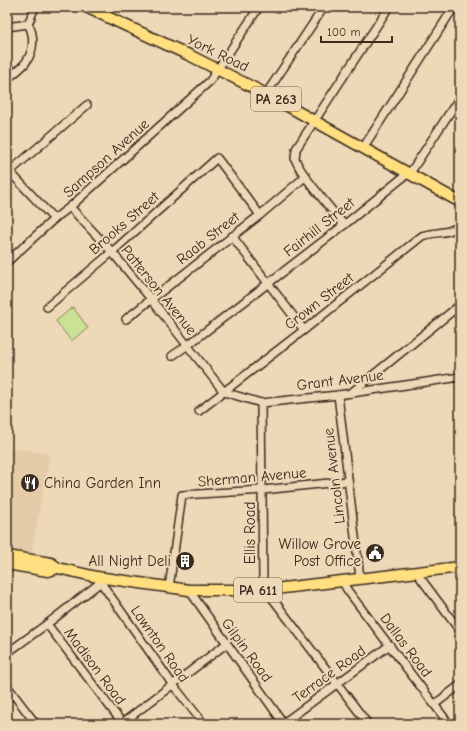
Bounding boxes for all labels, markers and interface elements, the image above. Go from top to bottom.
scale bar [321,18,392,44]
text: 100 m [327,25,360,39]
street label: York Road [184,30,252,76]
road number: PA 263 [251,87,301,111]
street label: Sampson Avenue [59,114,153,201]
street label: Brooks Street [85,187,163,258]
street label: Fairhill Street [280,193,359,260]
street label: Raab Street [173,207,244,268]
street label: Patterson Avenue [117,241,201,339]
street label: Crown Street [281,268,358,334]
street label: Grant Avenue [296,366,385,394]
street label: Lincoln Avenue [319,426,349,525]
street label: Sherman Avenue [197,463,308,491]
restaurant icon: China Garden Inn [19,472,41,494]
place label: China Garden Inn [44,474,161,492]
street label: Ellis Road [241,502,259,564]
place label: Willow Grove Post Office [279,535,361,570]
public building icon: Willow Grove Post Office [364,542,386,564]
building icon: All Night Deli [174,550,196,572]
place label: All Night Deli [88,552,171,570]
road number: PA 611 [234,578,282,602]
street label: Lawnton Road [127,602,193,686]
street label: Dallas Road [376,610,436,680]
street label: Gilpin Road [218,615,276,685]
street label: Madison Road [60,624,130,708]
street label: Terrace Road [289,642,369,706]

